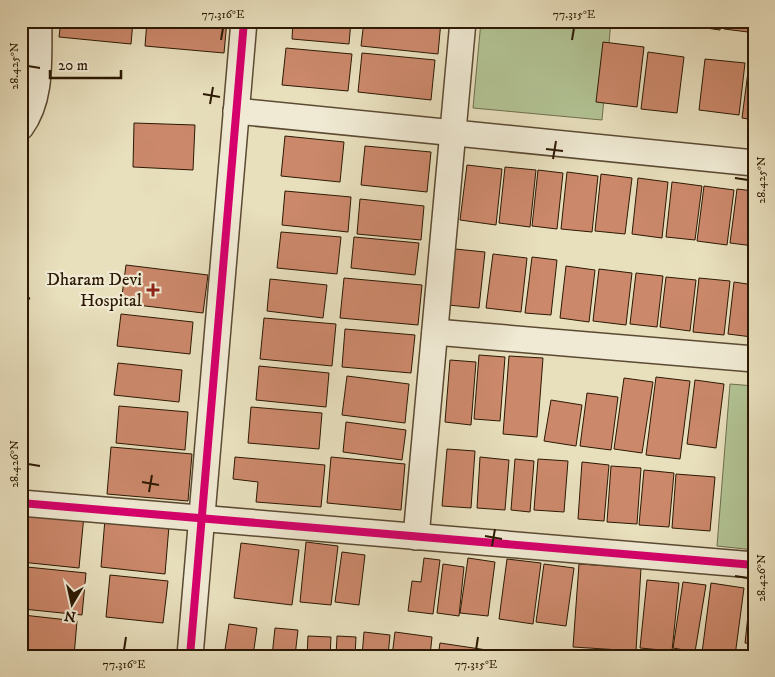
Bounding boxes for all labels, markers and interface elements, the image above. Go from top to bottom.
text: 77.316°E [202,7,245,22]
text: 77.315°E [553,7,596,22]
text: 28.425°N [7,42,22,90]
scale bar [50,48,121,80]
text: 20 m [58,56,88,75]
text: 28.425°N [754,156,769,204]
place label: Dharam Devi Hospital [46,269,143,312]
marker: Dharam Devi Hospital [146,283,160,297]
text: 28.426°N [7,440,22,488]
text: 28.426°N [754,554,769,602]
north arrow [48,580,98,630]
text: N [63,606,77,626]
text: 77.316°E [103,657,146,672]
text: 77.315°E [455,657,498,672]

